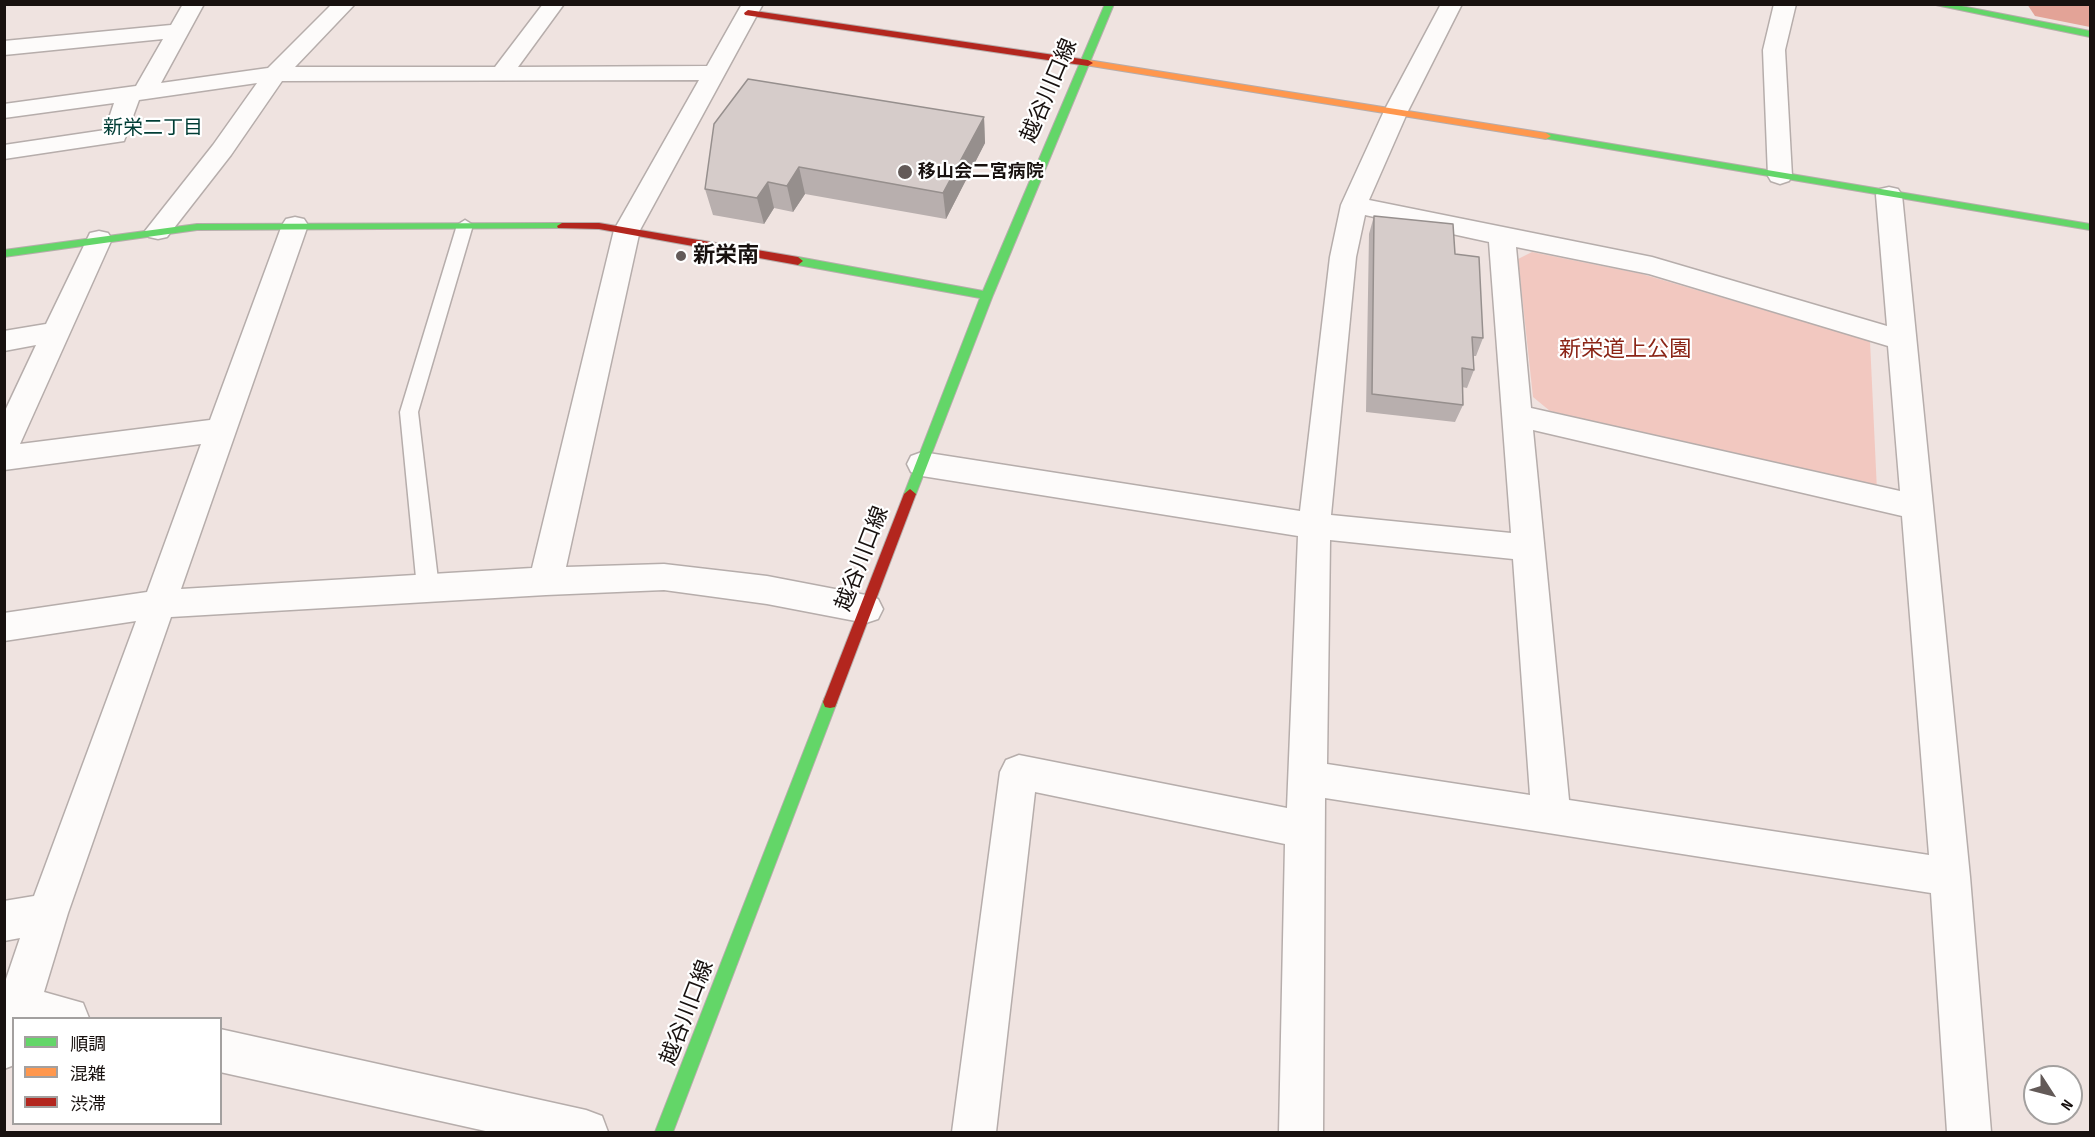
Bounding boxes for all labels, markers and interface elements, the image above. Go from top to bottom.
street label: 越谷川口線 [1016,35,1084,147]
district label: 新栄二丁目 [103,117,203,141]
place label: 移山会二宮病院 [918,161,1044,183]
marker: 移山会二宮病院 [896,163,914,181]
place label: 新栄南 [693,243,759,269]
marker: 新栄南 [674,249,688,263]
park label: 新栄道上公園 [1559,337,1691,363]
street label: 越谷川口線 [831,503,895,615]
street label: 越谷川口線 [656,957,720,1069]
legend [12,1017,222,1125]
text: 順調 [70,1034,106,1055]
text: 混雑 [70,1064,106,1085]
north arrow [2023,1065,2083,1125]
text: 渋滞 [70,1094,106,1115]
text: N [2056,1096,2077,1114]

